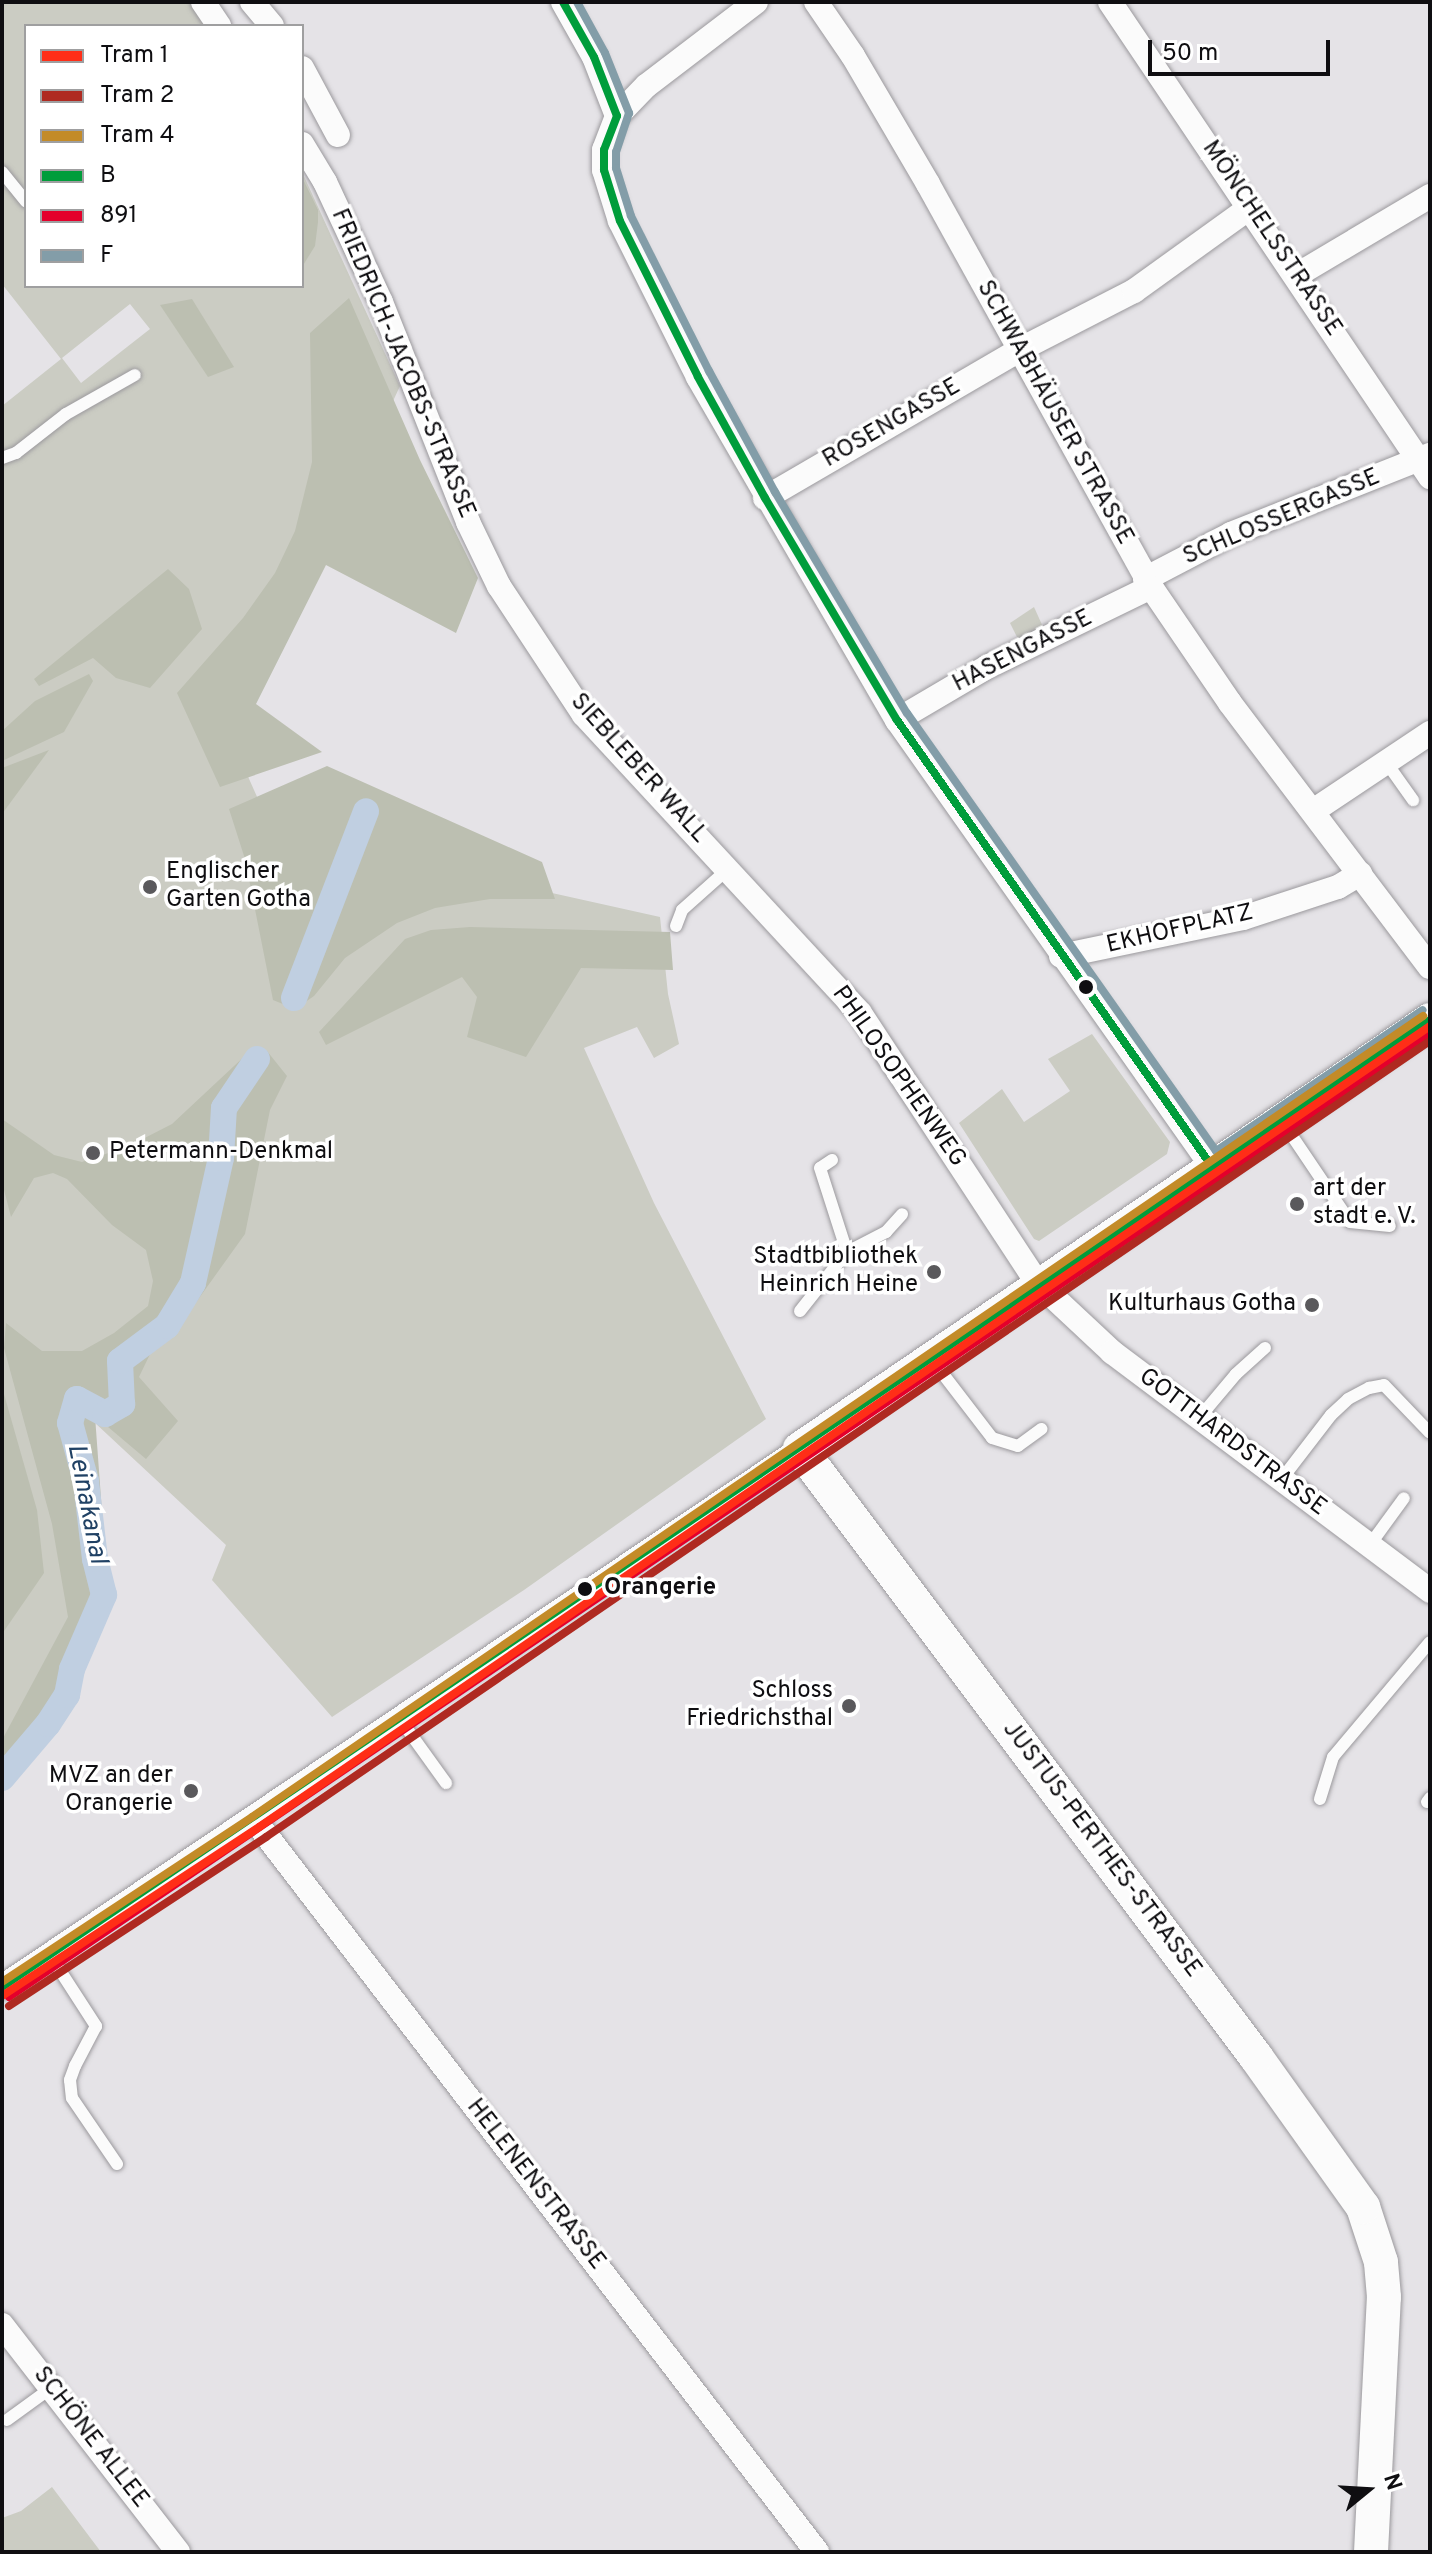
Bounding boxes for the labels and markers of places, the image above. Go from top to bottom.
place label: Englischer Garten Gotha [166,859,311,915]
marker: Englischer Garten Gotha [141,878,159,896]
unlabelled marker [1078,979,1094,995]
place label: Petermann-Denkmal [109,1139,333,1167]
marker: Petermann-Denkmal [84,1144,102,1162]
place label: art der stadt e. V. [1313,1176,1417,1232]
marker: art der stadt e. V. [1288,1195,1306,1213]
place label: Stadtbibliothek Heinrich Heine [753,1244,918,1300]
marker: Stadtbibliothek Heinrich Heine [925,1263,943,1281]
place label: Kulturhaus Gotha [1108,1291,1296,1319]
marker: Kulturhaus Gotha [1303,1296,1321,1314]
place label: Orangerie [604,1575,716,1603]
marker: Orangerie [573,1577,597,1601]
place label: Schloss Friedrichsthal [686,1678,833,1734]
marker: Schloss Friedrichsthal [840,1697,858,1715]
place label: MVZ an der Orangerie [49,1763,173,1819]
marker: MVZ an der Orangerie [180,1780,202,1802]

